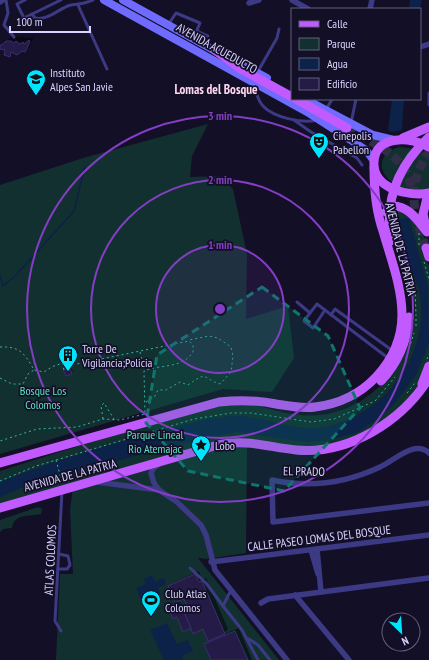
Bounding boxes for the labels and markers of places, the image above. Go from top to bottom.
place label: Instituto Alpes San Javie [50,65,113,94]
school or university icon: Instituto Alpes San Javie [25,68,47,96]
place label: Cinepolis Pabellon [333,128,371,157]
theatre icon: Cinepolis Pabellon [308,131,330,159]
centre of rings [213,302,227,316]
place label: Torre De Vigilancia;Policia [81,341,153,370]
building icon: Torre De Vigilancia;Policia [57,344,79,372]
place icon: Lobo [190,434,212,462]
place label: Lobo [215,438,235,453]
place label: Club Atlas Colomos [165,586,206,615]
sports icon: Club Atlas Colomos [140,589,162,617]

